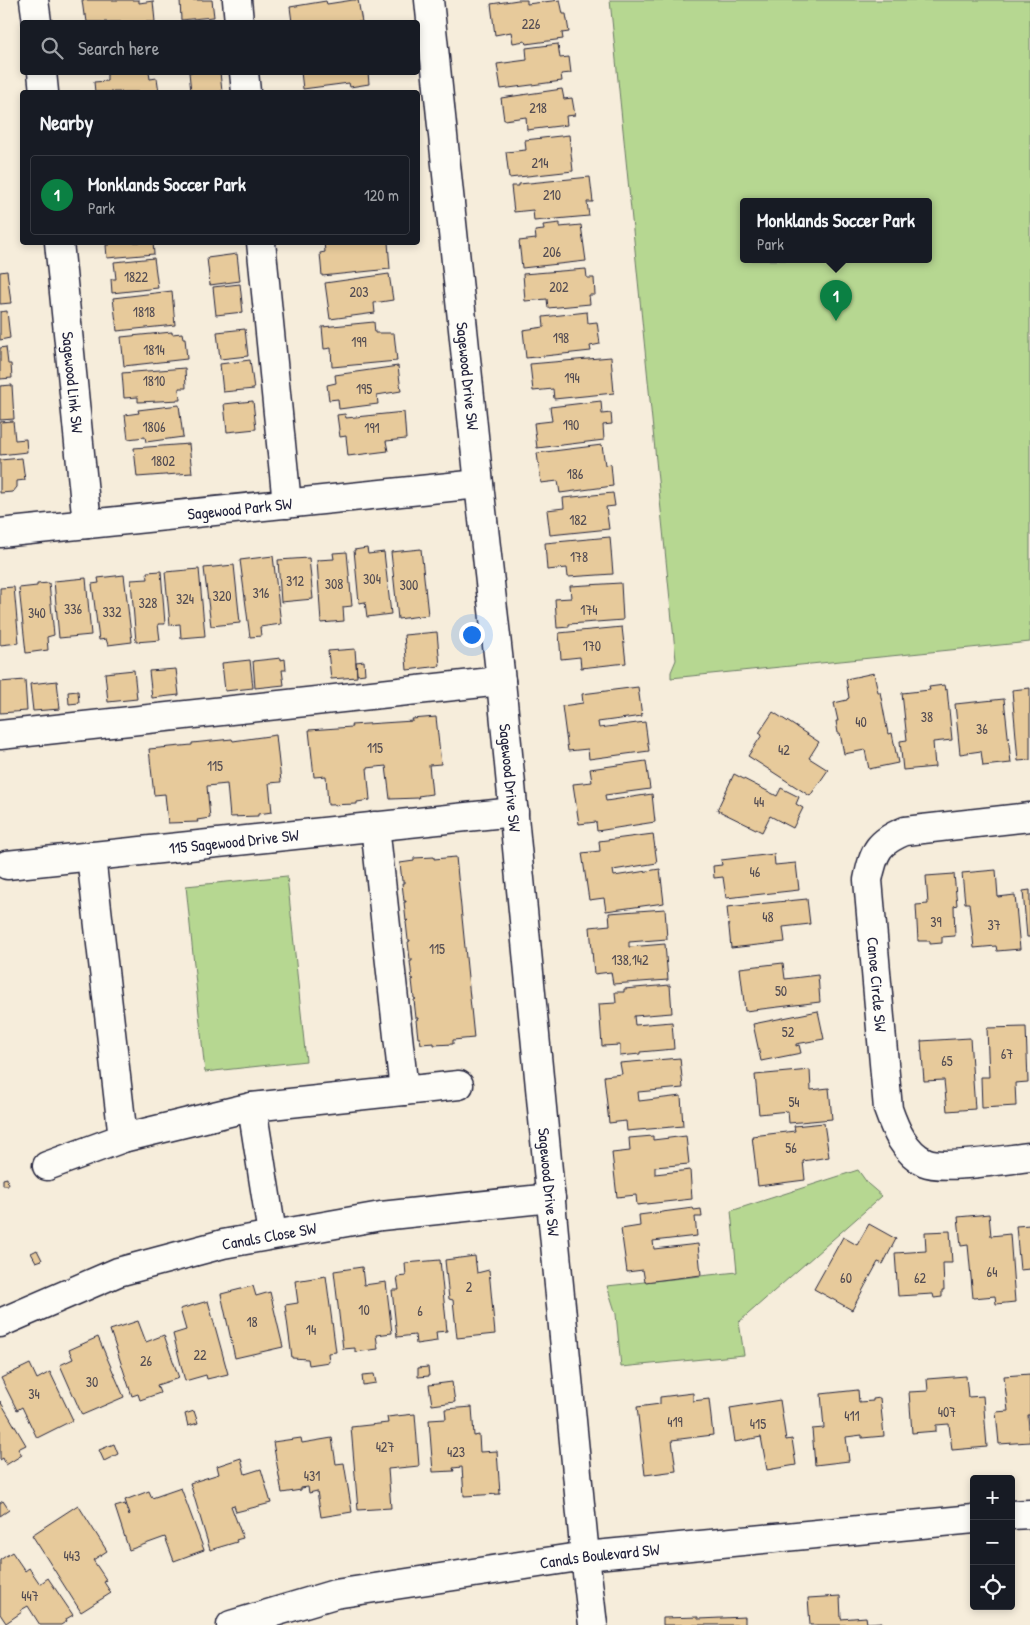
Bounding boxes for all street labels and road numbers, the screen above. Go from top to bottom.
street label: Sagewood Drive SW [451,321,484,431]
street label: Sagewood Link SW [57,331,89,434]
street label: Sagewood Park SW [186,492,293,525]
street label: Sagewood Drive SW [494,723,526,833]
street label: 115 Sagewood Drive SW [168,824,300,859]
street label: Canoe Circle SW [862,936,892,1033]
street label: Sagewood Drive SW [533,1127,565,1237]
street label: Canals Close SW [220,1217,318,1255]
street label: Canals Boulevard SW [538,1538,661,1574]

